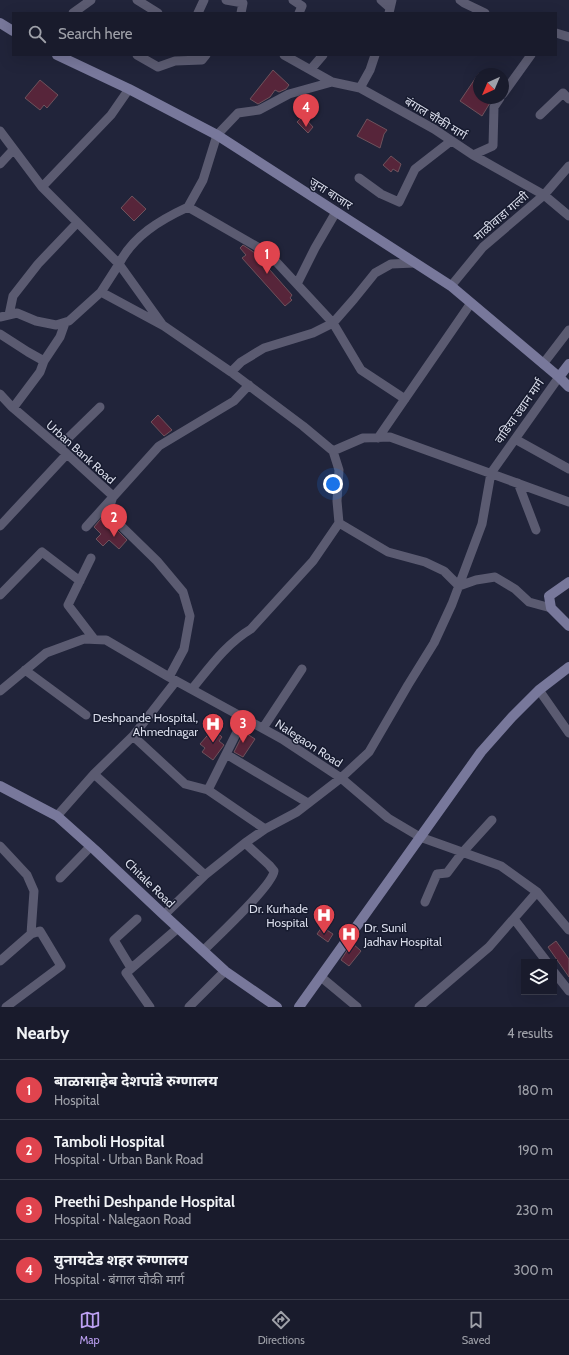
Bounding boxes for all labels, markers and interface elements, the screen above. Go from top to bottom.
search box [12,12,557,56]
icon: search [26,23,48,45]
text: Search here [58,25,133,43]
north arrow [473,68,509,104]
street label: बंगाल चौकी मार्ग [402,93,471,143]
pin: 4 [293,94,319,127]
street label: जुना बाजार [306,174,356,214]
street label: माळीवाडा गल्ली [470,187,532,244]
pin: 1 [254,241,280,274]
street label: वाडिया उद्यान मार्ग [491,375,547,446]
street label: Urban Bank Road [43,417,119,487]
your location [323,474,343,494]
pin: 2 [101,504,127,537]
place label: Deshpande Hospital, Ahmednagar [93,710,198,739]
pin: 3 [230,710,256,743]
hospital icon: Deshpande Hospital, Ahmednagar [200,711,226,744]
street label: Nalegaon Road [273,716,345,770]
street label: Chitale Road [122,855,178,911]
place label: Dr. Kurhade Hospital [249,901,308,930]
hospital icon: Dr. Kurhade Hospital [311,902,337,935]
place label: Dr. Sunil Jadhav Hospital [363,920,442,949]
hospital icon: Dr. Sunil Jadhav Hospital [336,921,362,954]
map controls [521,959,557,995]
button: layers [521,959,557,995]
text: Nearby [16,1023,69,1043]
text: 4 results [507,1025,553,1041]
text: बाळासाहेब देशपांडे रुग्णालय [54,1072,218,1090]
text: 1 [27,1082,31,1098]
text: 180 m [517,1082,553,1098]
text: Hospital [54,1092,99,1108]
text: Tamboli Hospital [54,1133,164,1151]
text: 2 [26,1142,32,1158]
text: 190 m [518,1142,553,1158]
text: Hospital · Urban Bank Road [54,1151,203,1167]
text: Preethi Deshpande Hospital [54,1193,235,1211]
text: 3 [25,1202,33,1218]
text: 230 m [516,1202,553,1218]
text: Hospital · Nalegaon Road [54,1211,191,1227]
text: युनायटेड शहर रुग्णालय [54,1251,188,1269]
text: 4 [25,1262,33,1278]
text: 300 m [513,1262,553,1278]
text: Hospital · बंगाल चौकी मार्ग [54,1271,184,1287]
tab: Map [79,1309,101,1347]
tab: Directions [258,1309,305,1347]
tab: Saved [462,1309,490,1347]

